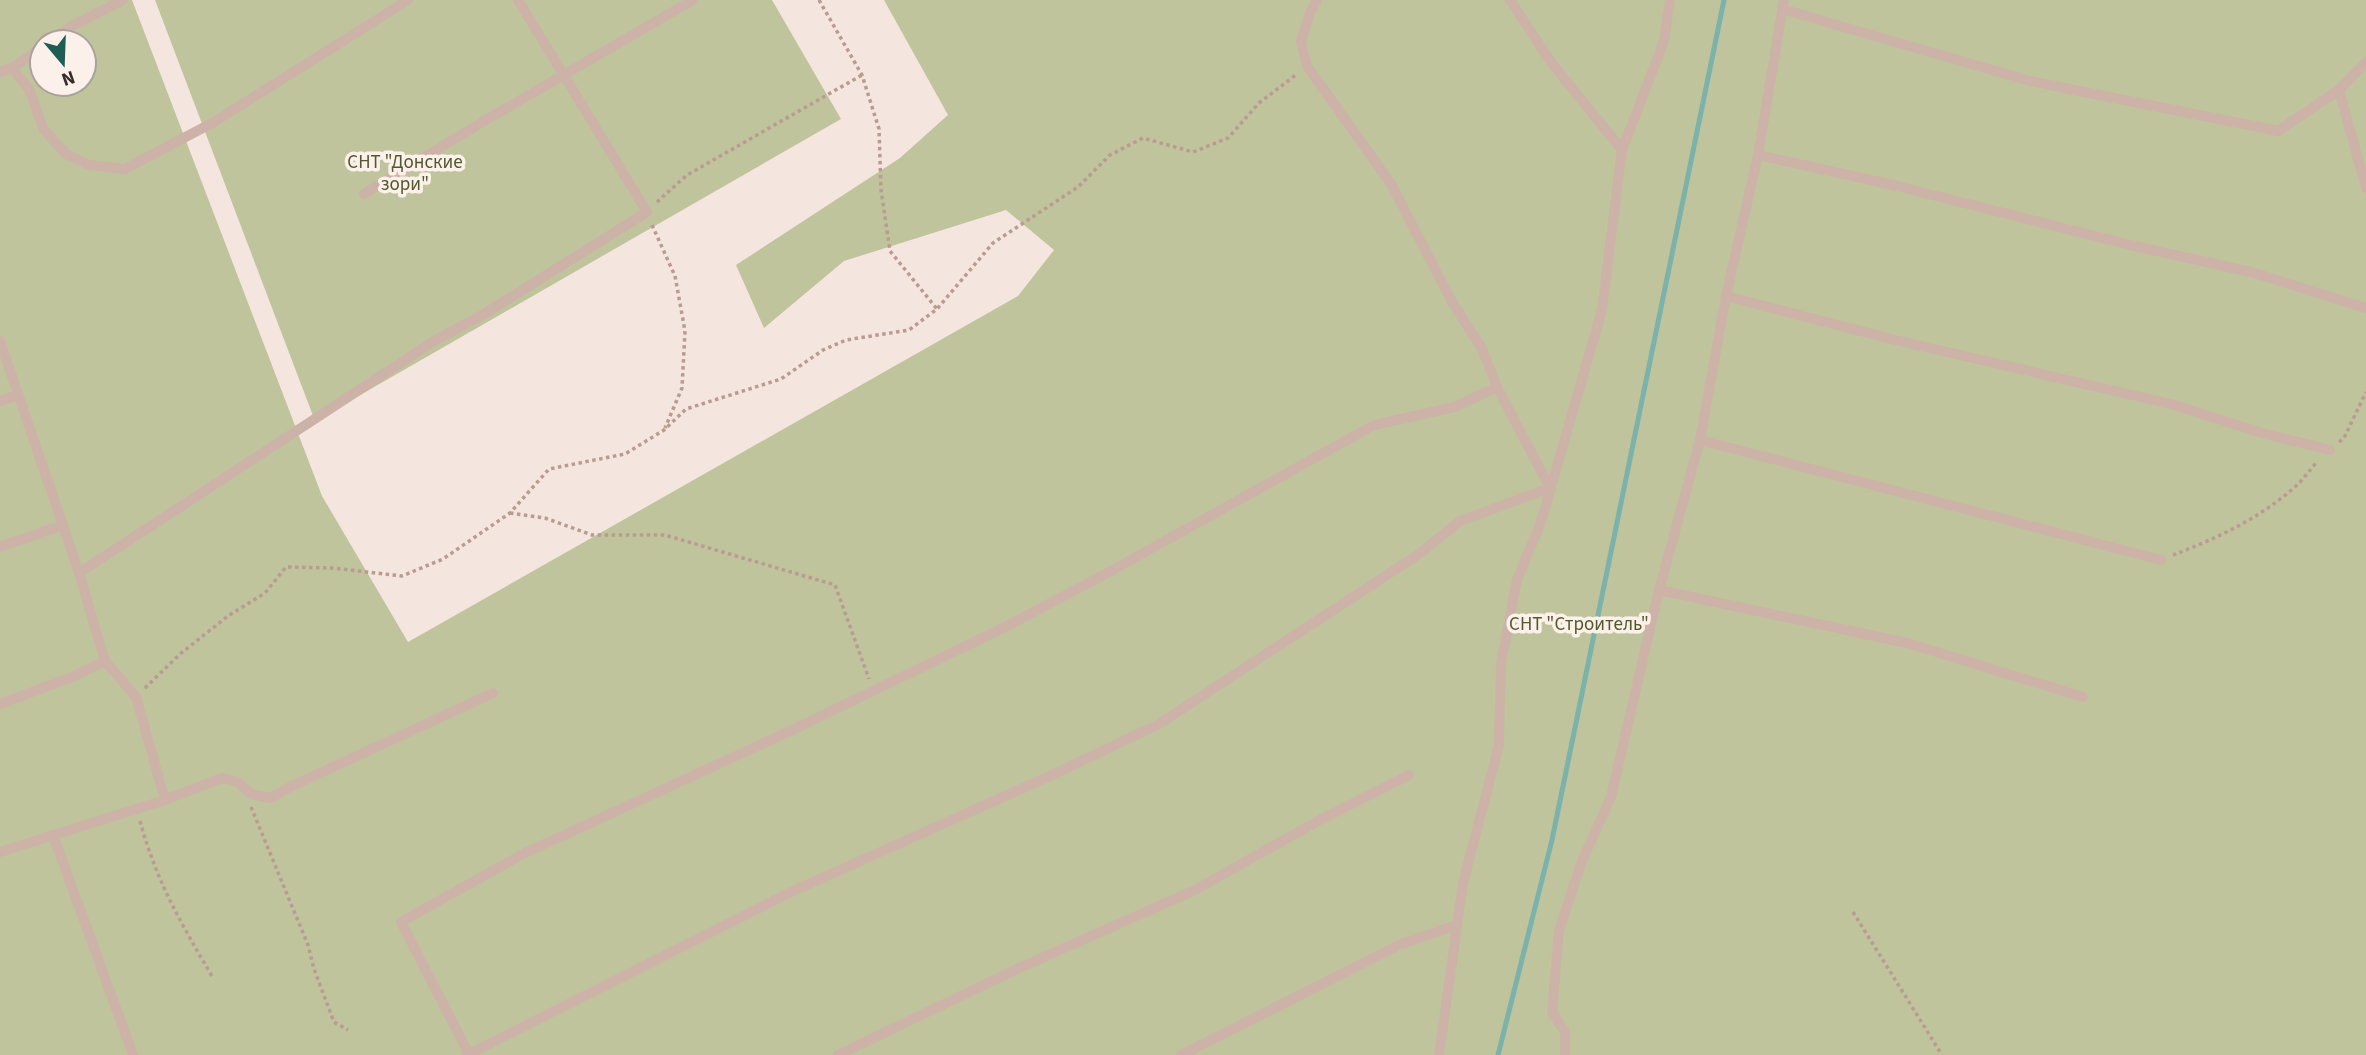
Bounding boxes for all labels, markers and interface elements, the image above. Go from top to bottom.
north arrow [28,28,98,98]
text: N [58,63,78,92]
park label: СНТ "Донские зори" [347,149,463,198]
park label: СНТ "Строитель" [1509,611,1649,638]

